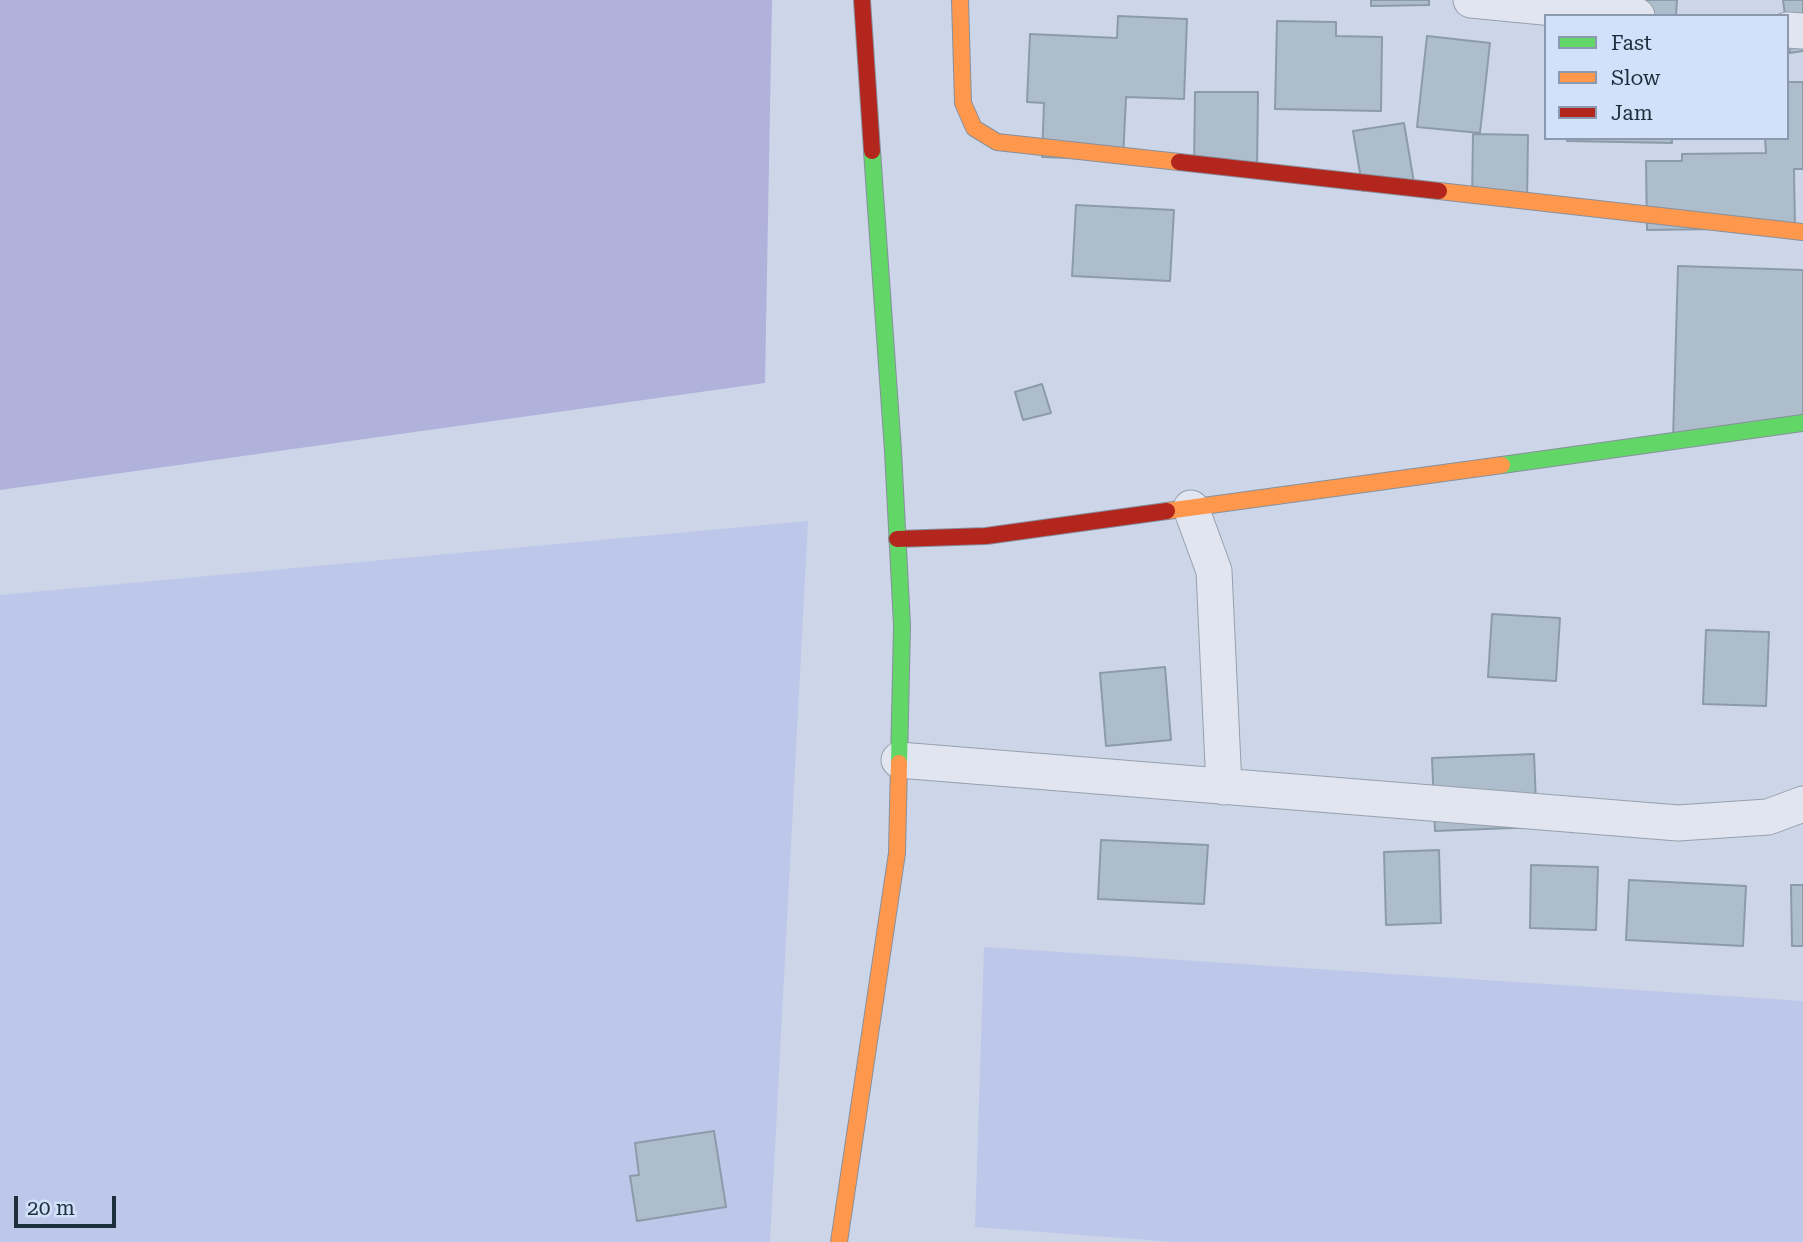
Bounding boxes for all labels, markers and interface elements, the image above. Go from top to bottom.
legend [1544,14,1789,140]
text: Fast [1611,31,1652,55]
text: Slow [1611,66,1660,90]
text: Jam [1611,101,1653,125]
scale bar [18,1182,119,1226]
text: 20 m [27,1196,75,1220]

